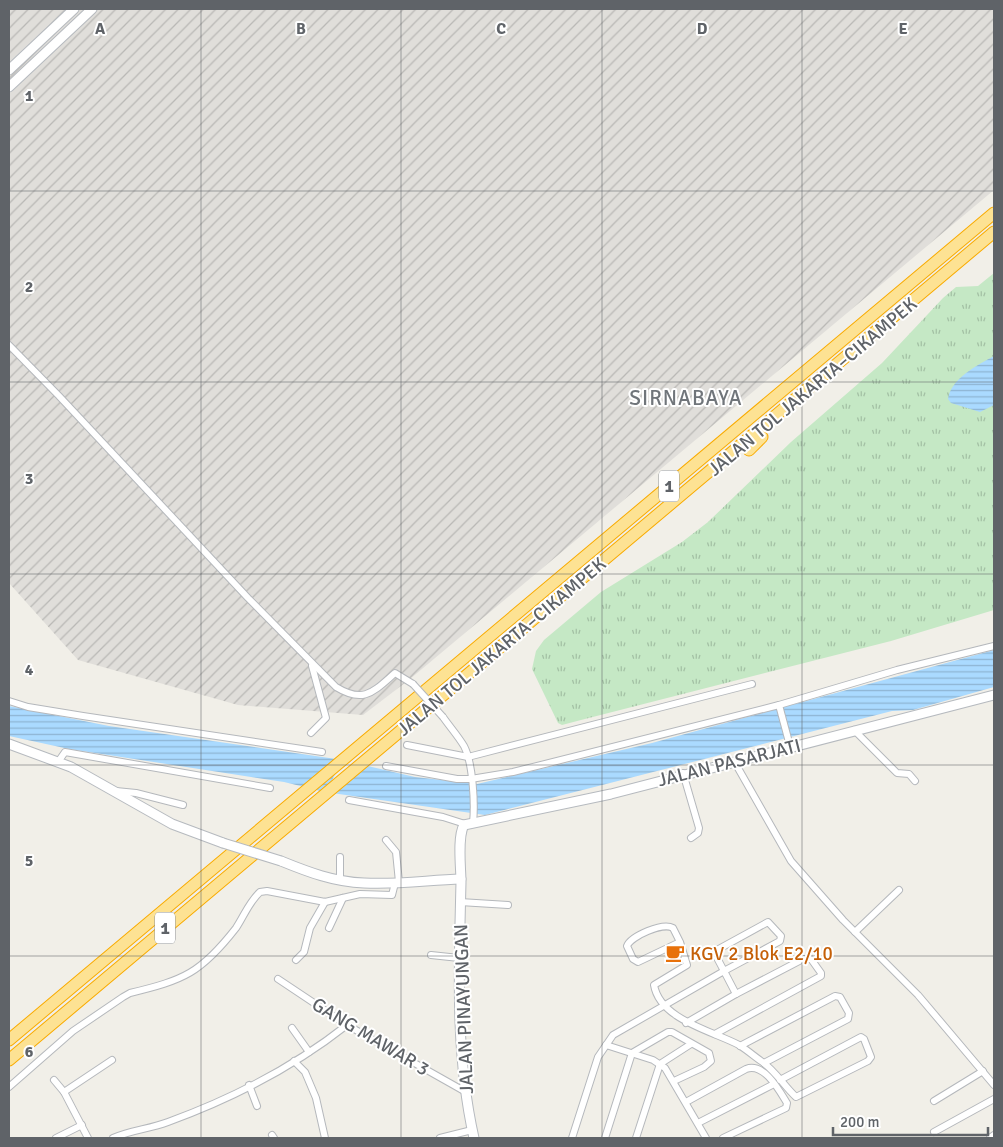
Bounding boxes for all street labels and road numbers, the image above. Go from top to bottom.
street label: JALAN TOL JAKARTA–CIKAMPEK [703,292,923,481]
road number: 1 [659,471,679,502]
street label: JALAN TOL JAKARTA–CIKAMPEK [392,552,612,741]
street label: JALAN PASARJATI [655,734,803,792]
road number: 1 [155,912,175,944]
street label: JALAN PINAYUNGAN [449,924,479,1094]
street label: GANG MAWAR 3 [307,992,434,1081]

